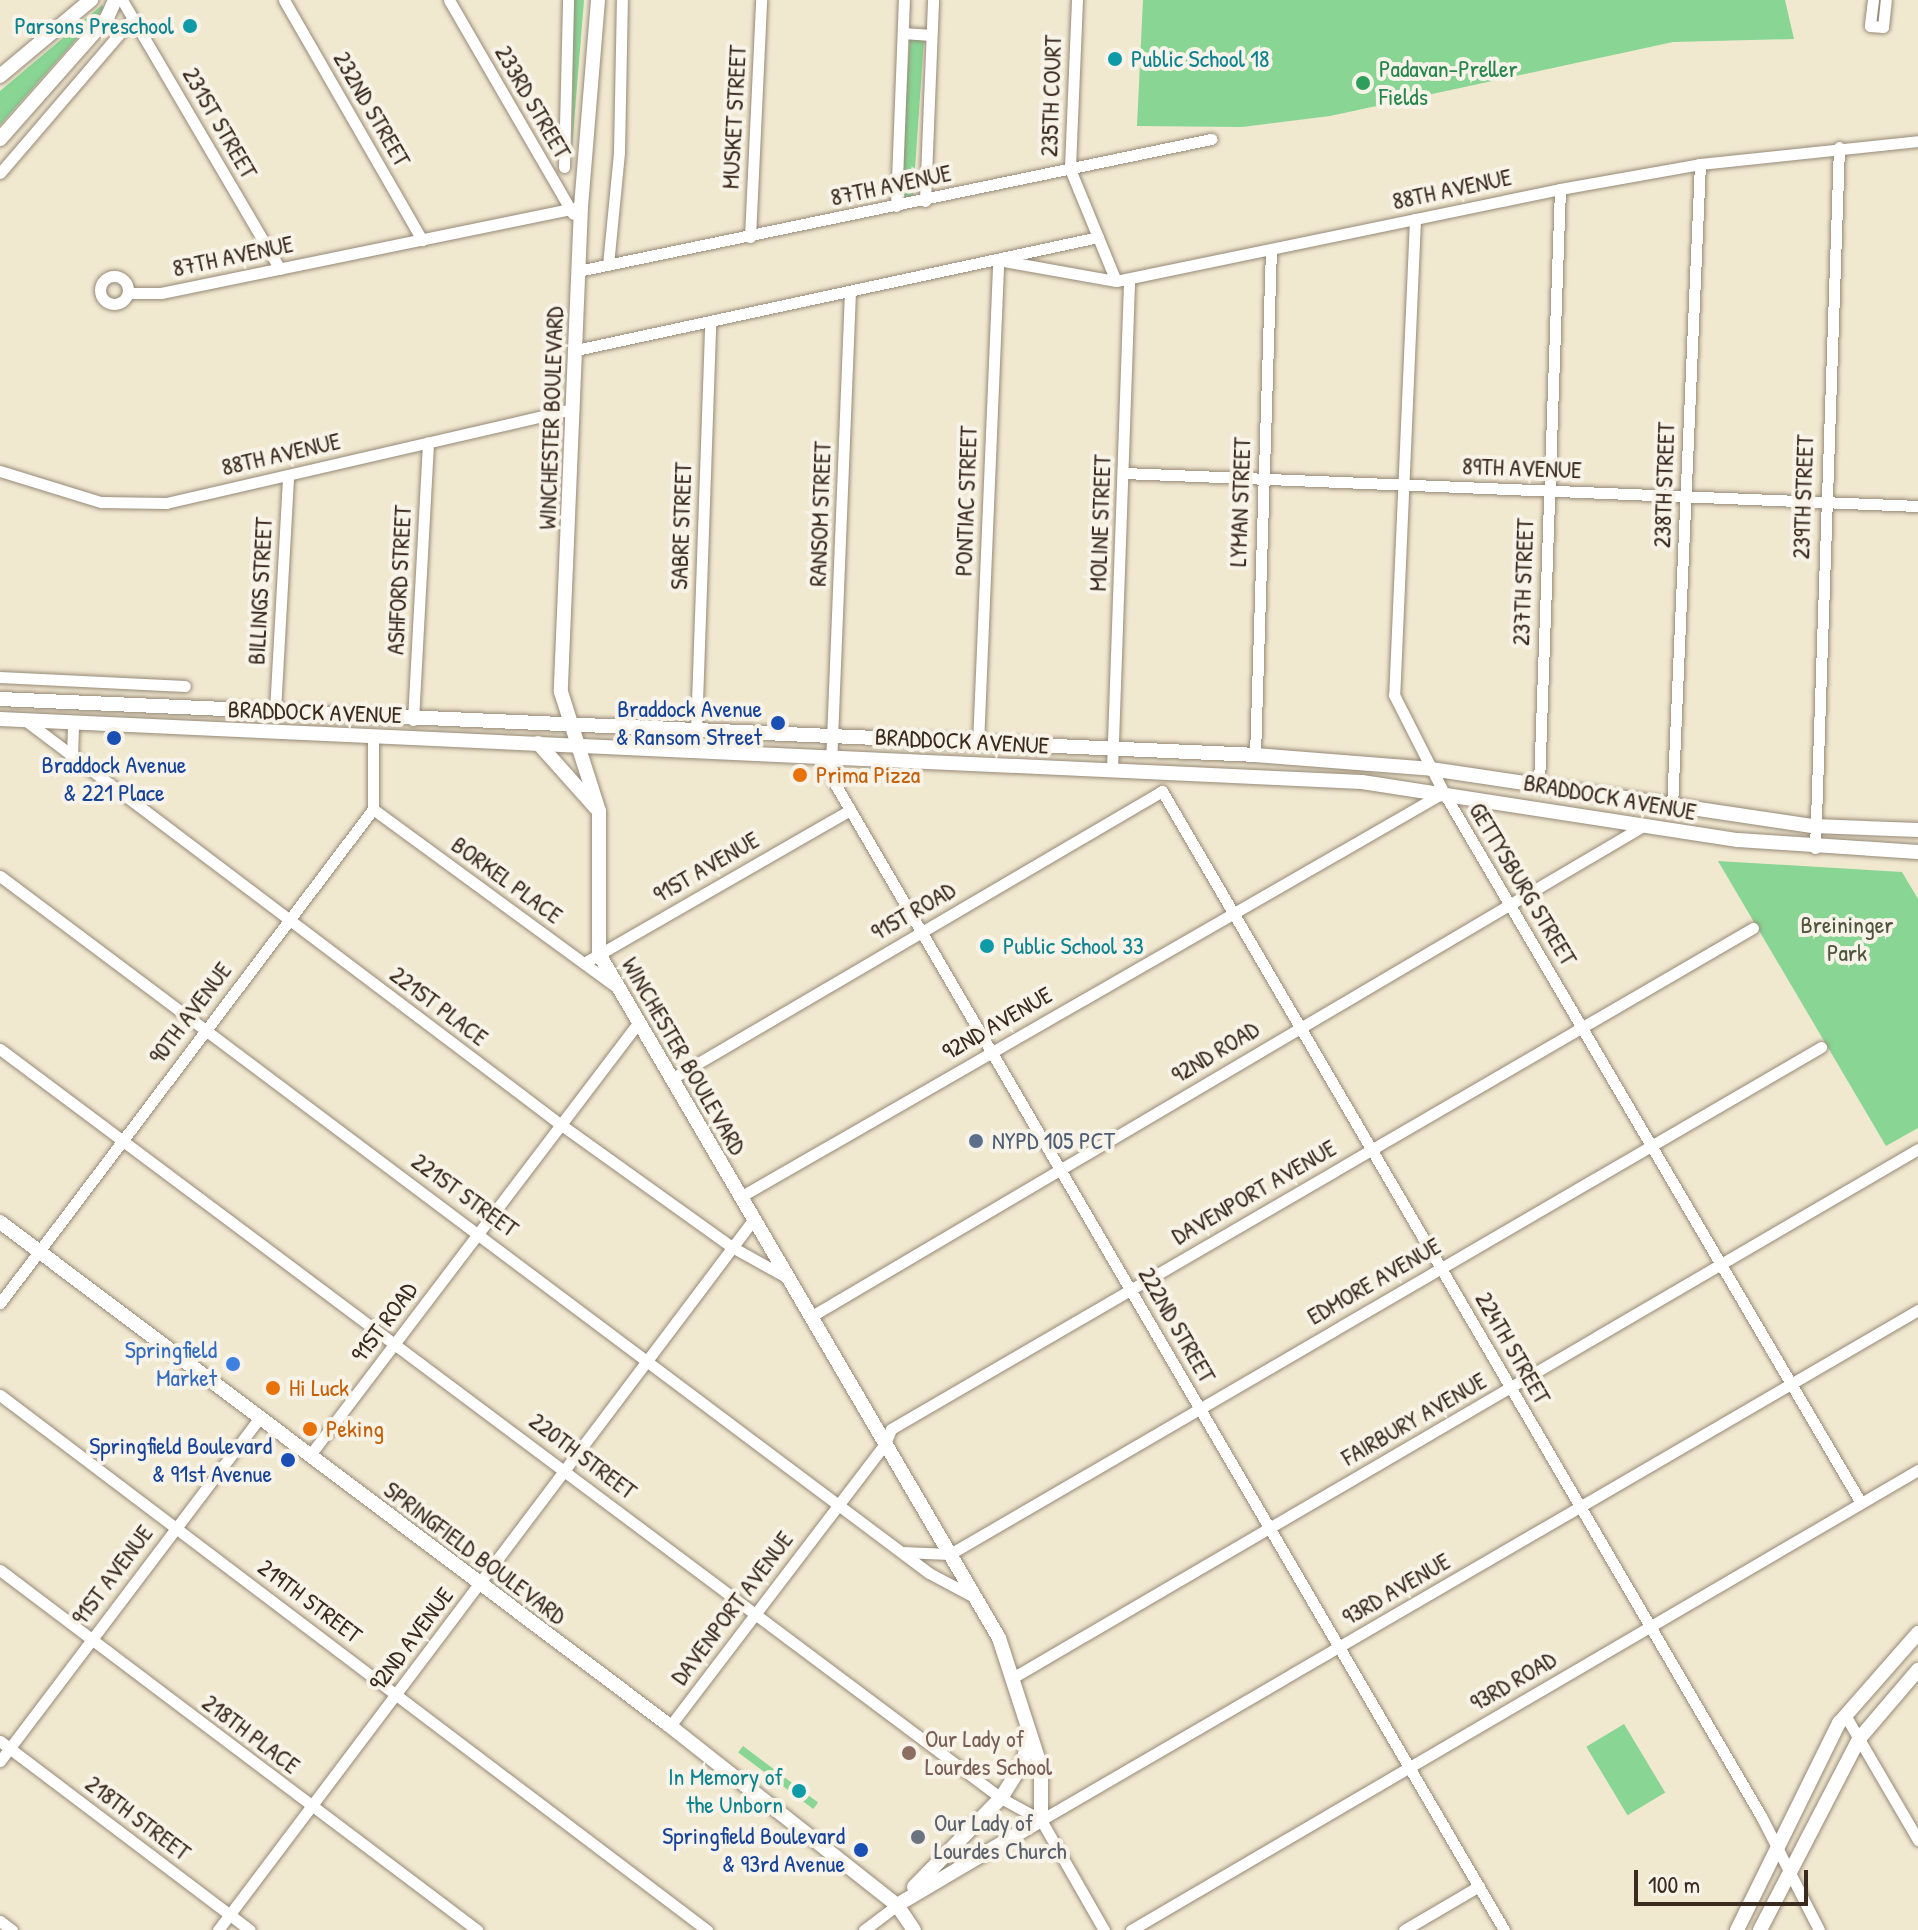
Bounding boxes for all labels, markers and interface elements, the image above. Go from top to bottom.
place label: Parsons Preschool [15,12,174,40]
marker: Parsons Preschool [181,17,199,35]
street label: 235TH COURT [1034,35,1068,157]
street label: 233RD STREET [489,40,577,164]
street label: MUSKET STREET [716,44,752,190]
place label: Public School 18 [1131,45,1269,73]
street label: 232ND STREET [327,46,417,172]
marker: Public School 18 [1106,50,1124,68]
place label: Padavan-Preller Fields [1379,55,1518,111]
street label: 231ST STREET [177,62,263,184]
marker: Padavan-Preller Fields [1354,74,1372,92]
street label: 87TH AVENUE [828,158,954,212]
street label: 88TH AVENUE [1390,162,1514,216]
street label: 87TH AVENUE [170,229,296,283]
street label: WINCHESTER BOULEVARD [533,306,569,530]
street label: 238TH STREET [1647,422,1681,548]
street label: PONTIAC STREET [949,425,983,577]
street label: 88TH AVENUE [219,426,343,482]
street label: 239TH STREET [1786,434,1820,560]
street label: LYMAN STREET [1223,437,1257,567]
street label: RANSOM STREET [803,441,837,587]
street label: 89TH AVENUE [1462,452,1582,484]
street label: MOLINE STREET [1083,454,1117,592]
street label: SABRE STREET [664,462,698,590]
street label: ASHFORD STREET [381,504,417,656]
street label: BILLINGS STREET [242,516,278,666]
street label: 237TH STREET [1506,518,1540,646]
street label: BRADDOCK AVENUE [227,695,403,729]
place label: Braddock Avenue & Ransom Street [616,695,762,751]
marker: Braddock Avenue & Ransom Street [769,714,787,732]
street label: BRADDOCK AVENUE [874,722,1050,760]
marker: Braddock Avenue & 221 Place [105,729,123,747]
place label: Braddock Avenue & 221 Place [42,751,186,807]
place label: Prima Pizza [816,761,920,789]
marker: Prima Pizza [791,766,809,784]
street label: BRADDOCK AVENUE [1522,768,1698,826]
street label: GETTYSBURG STREET [1463,797,1583,971]
street label: 91ST AVENUE [648,825,764,909]
street label: BORKEL PLACE [446,830,568,930]
street label: 91ST ROAD [866,875,960,947]
park label: Breininger Park [1801,911,1893,967]
place label: Public School 33 [1003,932,1144,960]
marker: Public School 33 [978,937,996,955]
street label: WINCHESTER BOULEVARD [616,952,752,1160]
street label: 90TH AVENUE [142,956,238,1070]
street label: 221ST PLACE [384,960,494,1052]
street label: 92ND AVENUE [937,980,1057,1066]
street label: 92ND ROAD [1166,1015,1264,1089]
place label: NYPD 105 PCT [992,1127,1115,1155]
marker: NYPD 105 PCT [967,1132,985,1150]
street label: DAVENPORT AVENUE [1167,1133,1341,1251]
street label: 221ST STREET [406,1147,524,1243]
street label: EDMORE AVENUE [1302,1231,1446,1331]
street label: 222ND STREET [1132,1262,1222,1388]
street label: 91ST ROAD [345,1276,423,1368]
street label: 224TH STREET [1469,1287,1557,1409]
place label: Springfield Market [125,1336,217,1392]
marker: Springfield Market [224,1355,242,1373]
street label: FAIRBURY AVENUE [1337,1366,1491,1472]
place label: Hi Luck [289,1374,349,1402]
marker: Hi Luck [264,1379,282,1397]
street label: 220TH STREET [524,1406,642,1506]
place label: Peking [326,1415,384,1443]
marker: Peking [301,1420,319,1438]
place label: Springfield Boulevard & 91st Avenue [89,1432,272,1488]
marker: Springfield Boulevard & 91st Avenue [279,1451,297,1469]
street label: SPRINGFIELD BOULEVARD [378,1475,572,1631]
street label: 91ST AVENUE [65,1519,159,1631]
street label: DAVENPORT AVENUE [665,1526,799,1690]
street label: 93RD AVENUE [1337,1547,1455,1631]
street label: 219TH STREET [252,1553,368,1649]
street label: 92ND AVENUE [363,1582,459,1696]
street label: 93RD ROAD [1465,1645,1561,1717]
street label: 218TH PLACE [197,1688,305,1780]
place label: Our Lady of Lourdes School [925,1725,1052,1781]
marker: Our Lady of Lourdes School [900,1744,918,1762]
place label: In Memory of the Unborn [668,1763,783,1819]
street label: 218TH STREET [80,1769,196,1867]
marker: In Memory of the Unborn [790,1782,808,1800]
place label: Our Lady of Lourdes Church [934,1809,1067,1865]
place label: Springfield Boulevard & 93rd Avenue [662,1822,845,1878]
marker: Our Lady of Lourdes Church [909,1828,927,1846]
marker: Springfield Boulevard & 93rd Avenue [852,1841,870,1859]
scale bar [1638,1854,1812,1904]
text: 100 m [1648,1868,1700,1900]

